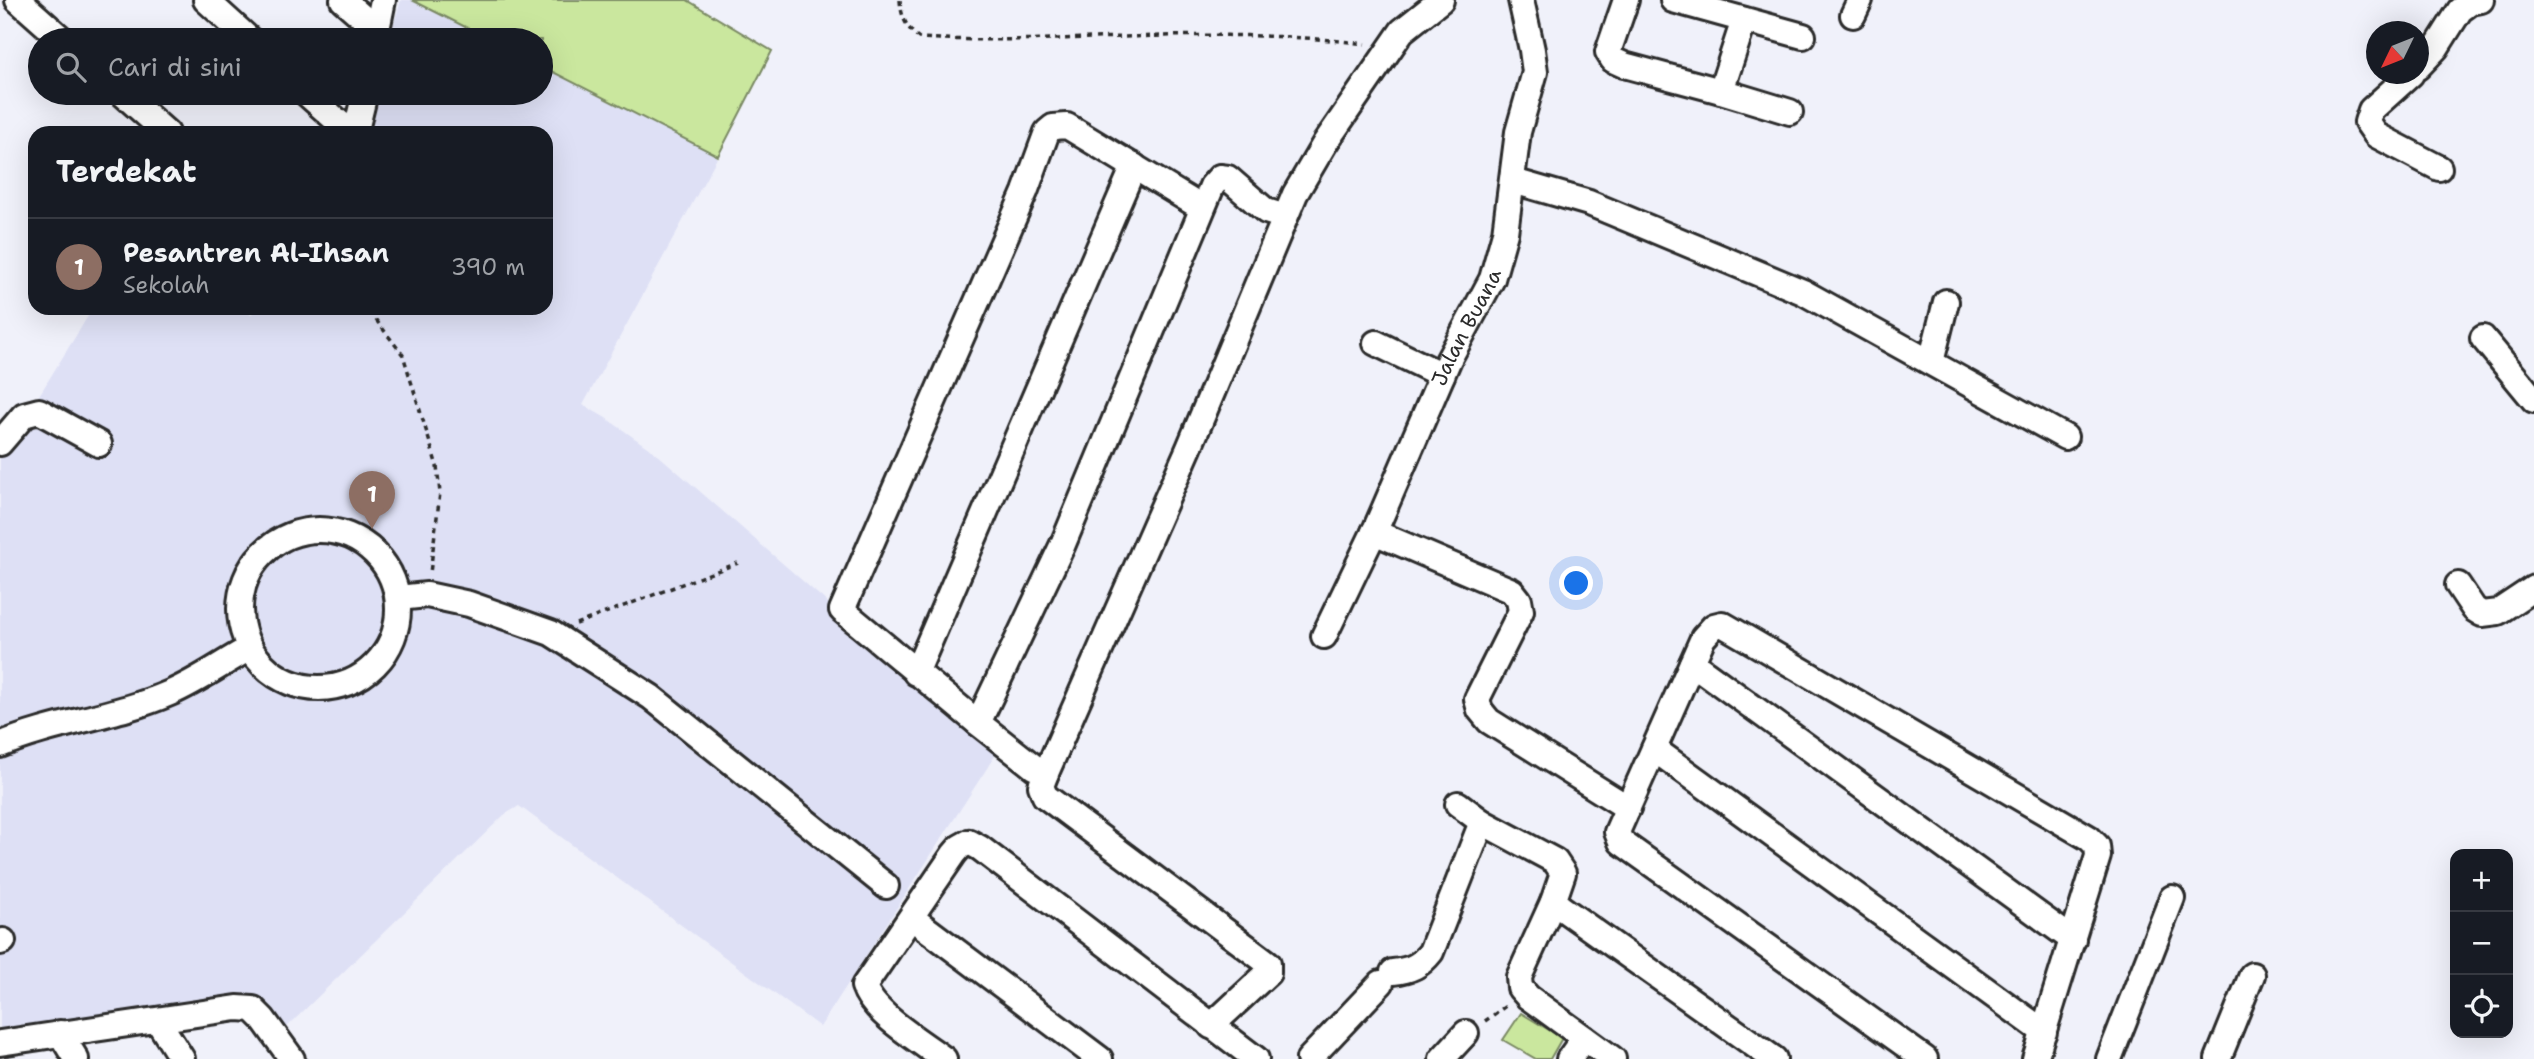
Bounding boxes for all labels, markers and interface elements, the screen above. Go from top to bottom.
north arrow [2366,21,2429,84]
search box [28,28,553,105]
icon: search [52,48,90,86]
text: Cari di sini [108,49,242,84]
text: Terdekat [56,151,196,192]
text: Pesantren Al-Ihsan [123,235,389,270]
text: 1 [74,252,84,282]
text: 390 m [451,252,525,282]
street label: Jalan Buana [1425,266,1508,390]
text: Sekolah [123,270,210,300]
pin: 1 [349,471,395,529]
your location [1559,566,1593,600]
map controls [2450,849,2513,1038]
button: + [2450,849,2513,912]
button: − [2450,912,2513,975]
button: locate [2450,975,2513,1038]

